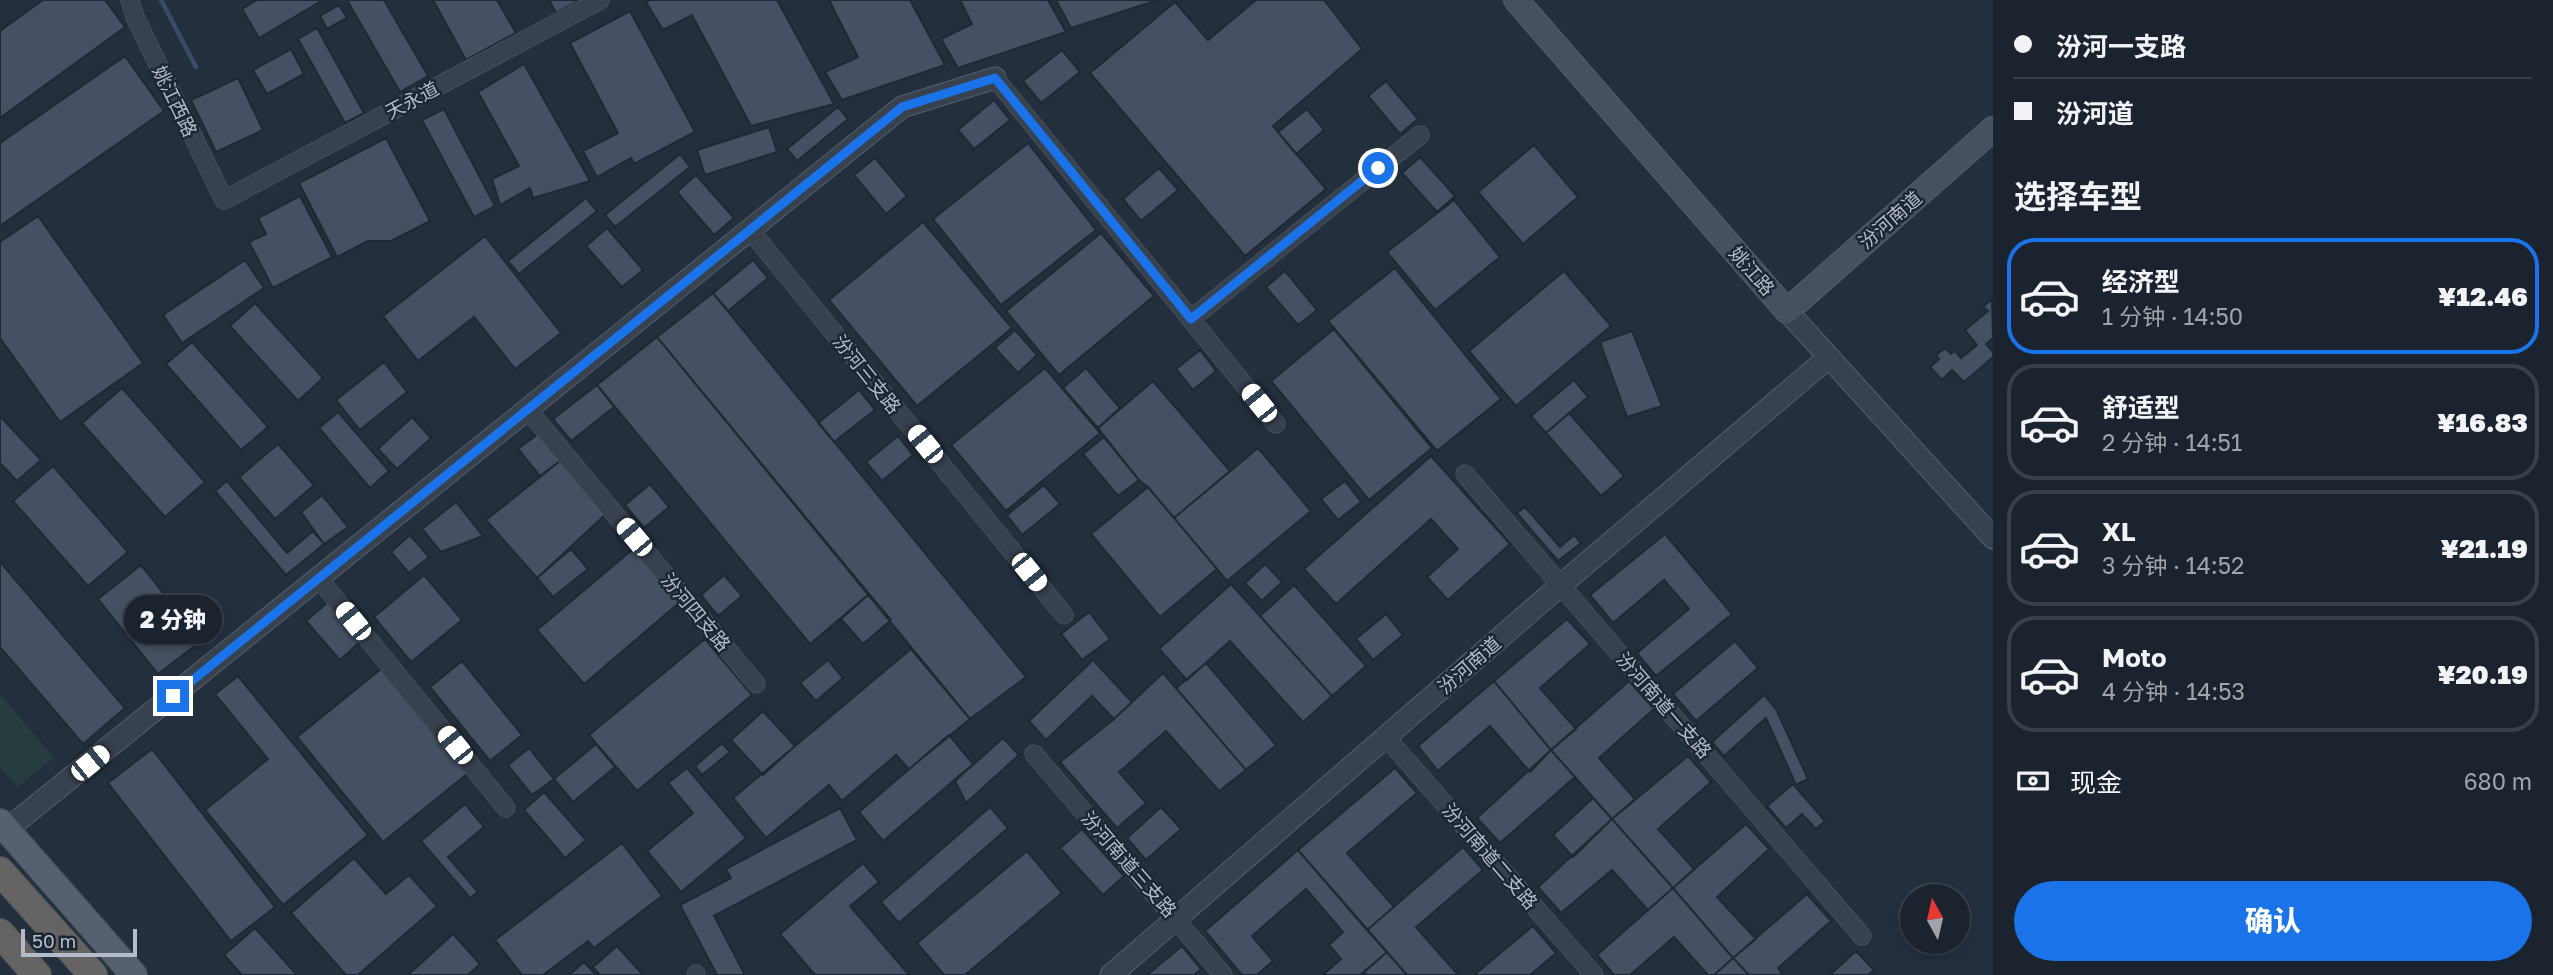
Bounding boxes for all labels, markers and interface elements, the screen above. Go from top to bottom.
text: 汾河一支路 [2056,31,2186,62]
street label: 姚江西路 [148,62,202,140]
street label: 天永道 [381,76,442,123]
text: 汾河道 [2056,98,2134,129]
route start [1362,152,1394,184]
text: 选择车型 [2014,177,2142,215]
street label: 汾河南道 [1853,186,1926,253]
street label: 姚江路 [1725,242,1780,300]
icon: car [2018,265,2081,328]
text: 经济型 [2102,266,2180,297]
text: ¥12.46 [2438,281,2528,312]
text: 1 分钟 · 14:50 [2102,302,2243,330]
street label: 汾河三支路 [829,330,906,418]
car [1238,380,1281,426]
icon: car [2018,391,2081,454]
text: 舒适型 [2102,392,2180,423]
text: ¥16.83 [2437,407,2528,438]
car [904,421,947,467]
text: 2 分钟 · 14:51 [2102,428,2242,456]
car [613,514,656,560]
text: XL [2102,516,2136,547]
icon: car [2018,517,2081,580]
text: ¥21.19 [2441,533,2528,564]
car [1008,549,1051,595]
text: 3 分钟 · 14:52 [2102,551,2244,579]
street label: 汾河四支路 [657,568,736,655]
callout: 2 分钟 [124,594,222,644]
car [332,598,375,644]
text: 2 分钟 [140,605,206,633]
street label: 汾河南道 [1432,631,1505,698]
text: Moto [2102,642,2167,673]
icon: car [2018,643,2081,706]
street label: 汾河南道一支路 [1612,647,1717,762]
text: ¥20.19 [2437,659,2528,690]
text: 4 分钟 · 14:53 [2102,677,2245,705]
route end [157,680,189,712]
car [434,722,477,768]
car [68,742,113,784]
icon: cash [2014,762,2052,800]
text: 现金 [2070,767,2122,798]
text: 680 m [2464,767,2532,795]
street label: 汾河南道二支路 [1438,798,1543,913]
street label: 汾河南道三支路 [1077,806,1182,921]
button: 确认 [2014,881,2532,961]
north arrow [1900,884,1970,954]
map controls [1900,884,1970,954]
scale bar [21,926,136,958]
text: 50 m [32,929,76,952]

